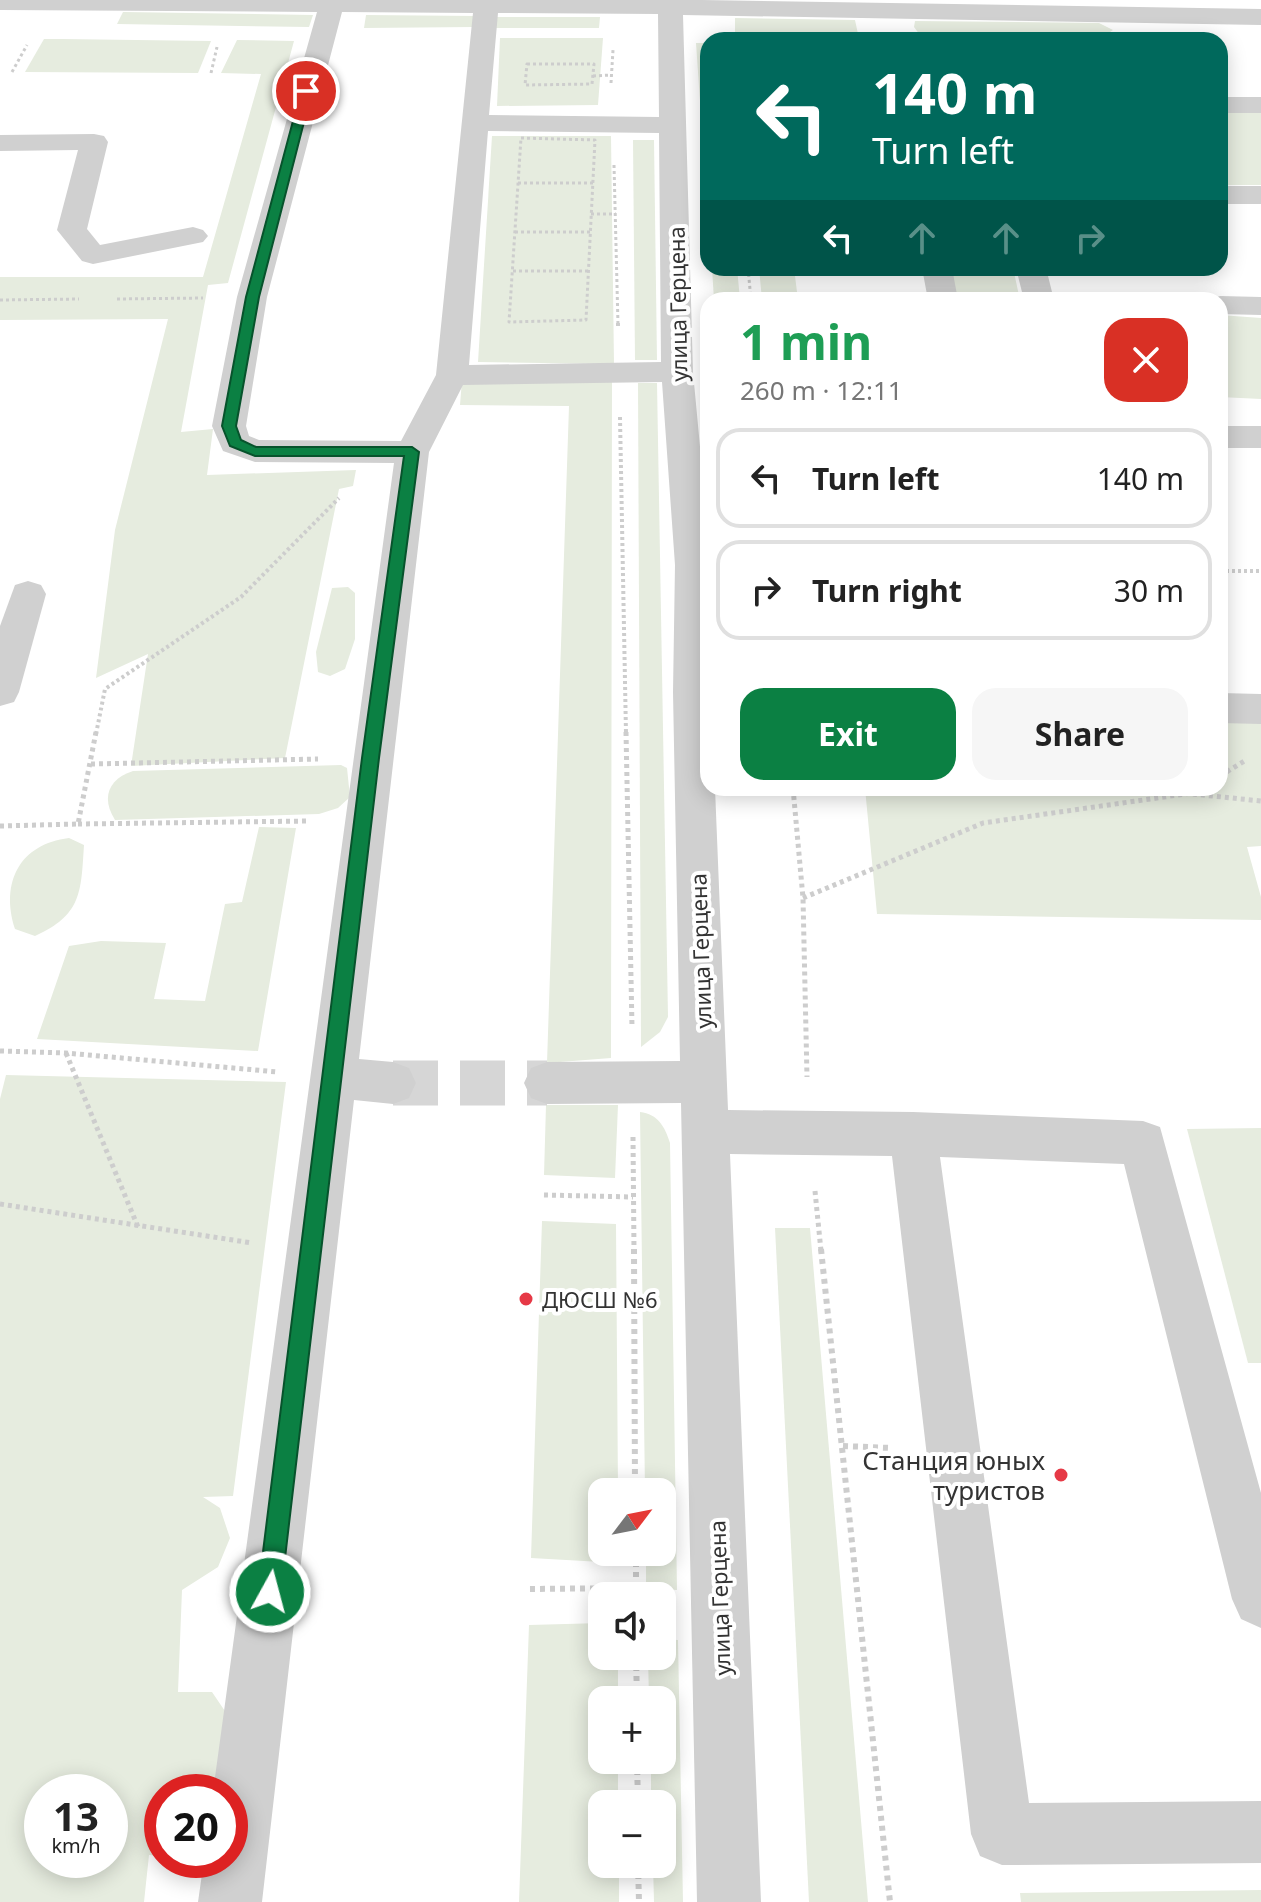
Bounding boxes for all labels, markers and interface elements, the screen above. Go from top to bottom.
text: 140 m [872,54,1037,130]
pin [272,57,340,125]
icon: left [740,64,844,168]
icon: arrive [284,69,328,113]
text: Turn left [872,126,1014,175]
icon: left [816,216,860,260]
icon: ahead [900,216,944,260]
icon: ahead [984,216,1028,260]
icon: right [1068,216,1112,260]
street label: улица Герцена [661,226,693,382]
text: 1 min [740,309,872,374]
button: close [1104,318,1188,402]
text: 260 m · 12:11 [740,372,903,408]
icon: left [744,456,788,500]
text: Turn left [812,458,940,499]
text: 140 m [1097,458,1184,499]
icon: right [744,568,788,612]
text: Turn right [812,570,962,611]
text: 30 m [1114,570,1184,611]
button: Exit [740,688,956,780]
button: Share [972,688,1188,780]
street label: улица Герцена [682,873,718,1029]
place label: ДЮСШ №6 [542,1284,658,1314]
marker: ДЮСШ №6 [517,1290,535,1308]
place label: Станция юных туристов [862,1442,1046,1508]
marker: Станция юных туристов [1052,1466,1070,1484]
north arrow [588,1478,676,1566]
map controls [588,1478,676,1878]
street label: улица Герцена [701,1520,737,1676]
position arrow [228,1550,312,1634]
button: sound [588,1582,676,1670]
button: + [588,1686,676,1774]
speed limit sign: 20 [144,1774,248,1878]
text: 13 [53,1788,99,1843]
button: − [588,1790,676,1878]
text: km/h [51,1832,101,1859]

